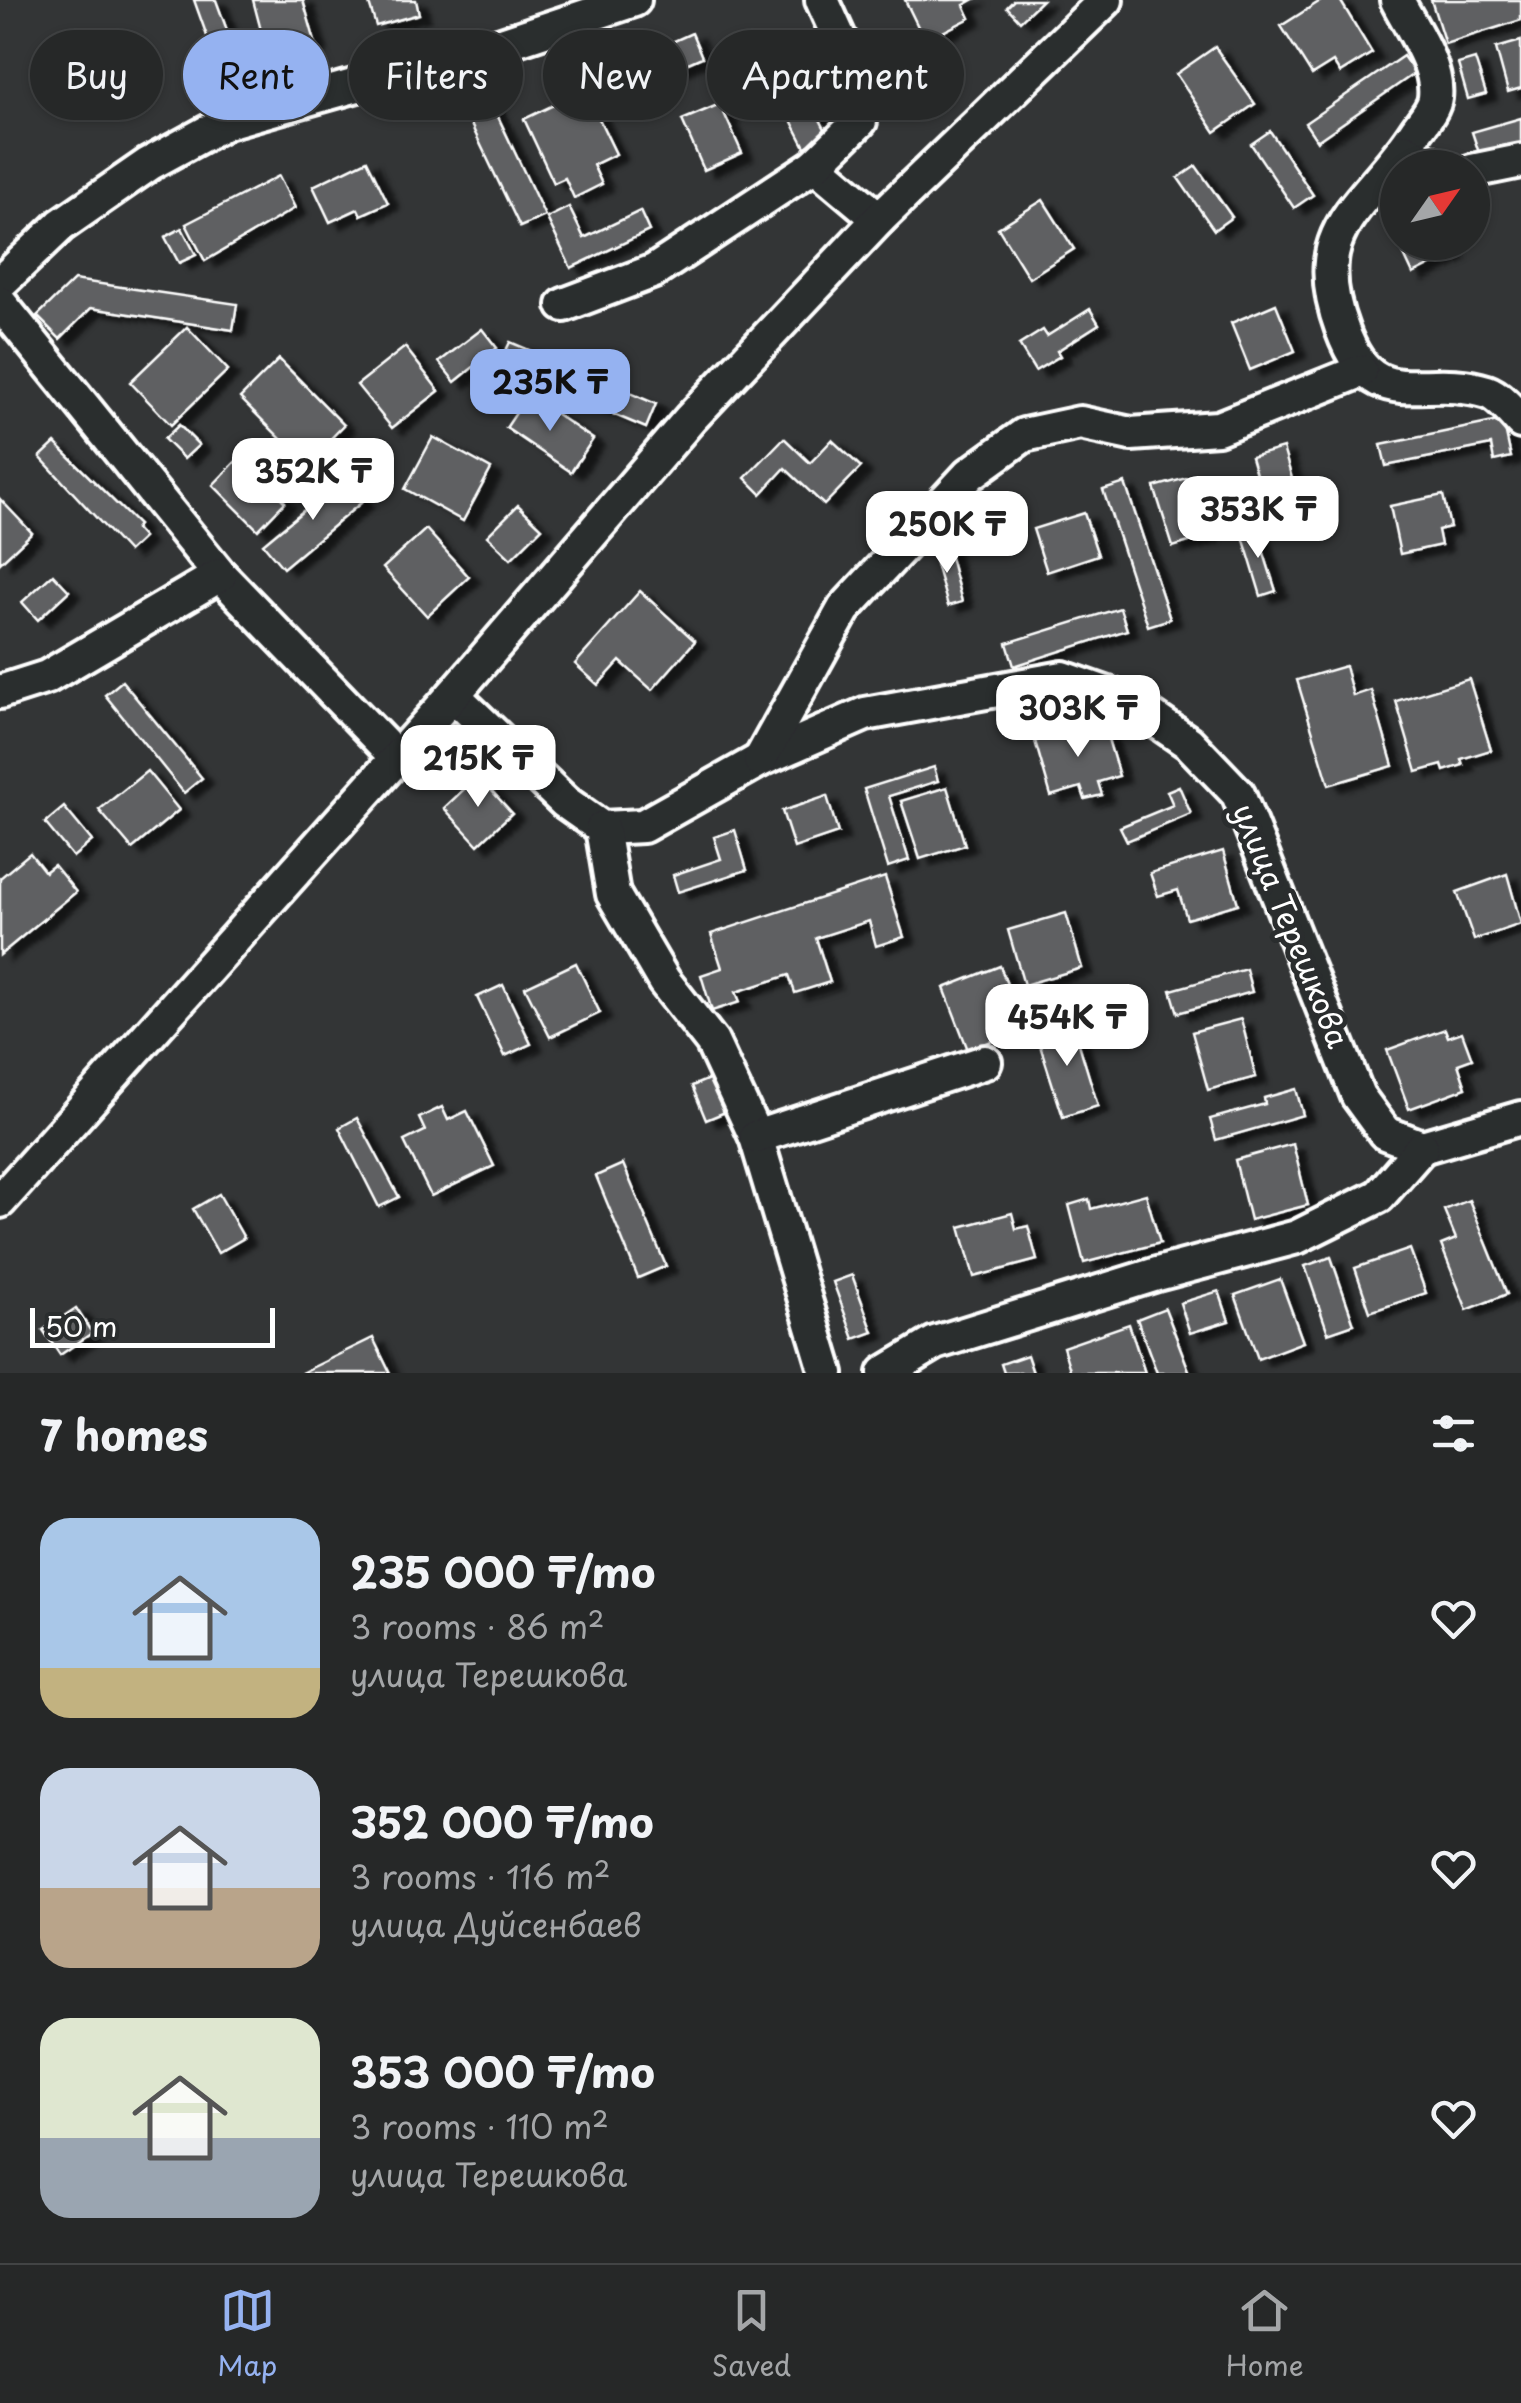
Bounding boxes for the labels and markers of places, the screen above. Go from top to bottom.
pin: 235K ₸ [469,349,631,434]
pin: 352K ₸ [232,438,394,523]
pin: 353K ₸ [1177,476,1339,561]
pin: 250K ₸ [866,491,1028,576]
pin: 303K ₸ [997,675,1159,760]
pin: 215K ₸ [397,725,559,810]
pin: 454K ₸ [986,984,1148,1069]

